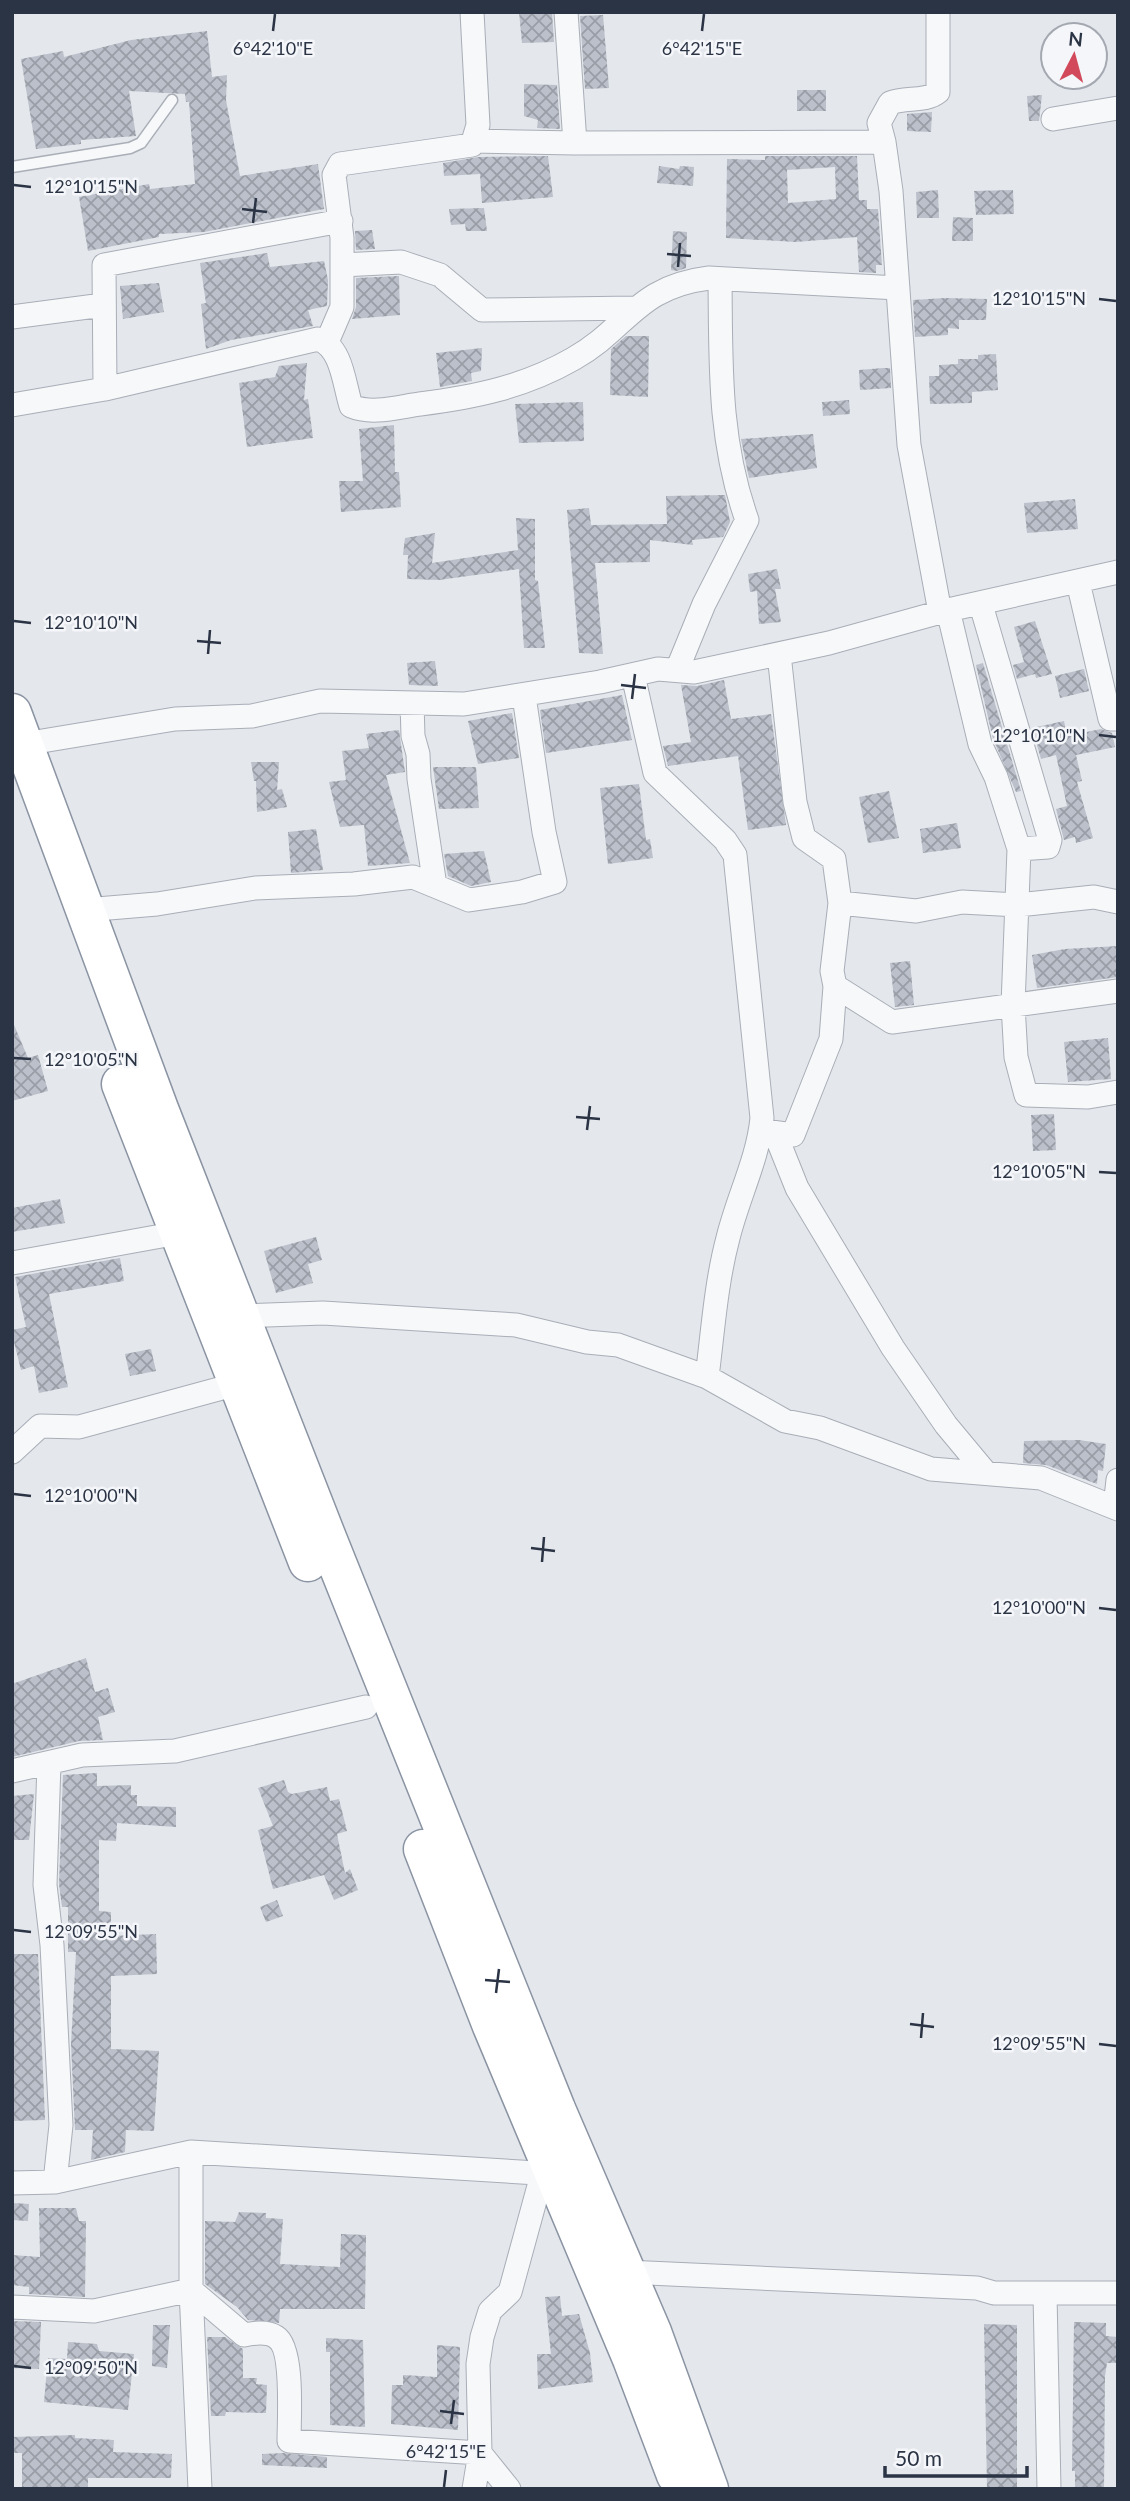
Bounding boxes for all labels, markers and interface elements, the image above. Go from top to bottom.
north arrow [1039,21,1109,91]
text: N [1067,26,1084,51]
text: 6°42'10"E [233,37,313,59]
text: 6°42'15"E [662,37,742,59]
text: 12°10'15"N [44,175,138,197]
text: 12°10'15"N [992,287,1086,309]
text: 12°10'10"N [44,611,138,633]
text: 12°10'10"N [992,724,1086,746]
text: 12°10'05"N [44,1048,138,1070]
text: 12°10'05"N [992,1160,1086,1182]
text: 12°10'00"N [44,1484,138,1506]
text: 12°10'00"N [992,1596,1086,1618]
text: 12°09'55"N [44,1920,138,1942]
text: 12°09'55"N [992,2032,1086,2054]
text: 12°09'50"N [44,2356,138,2378]
scale bar [885,2434,1027,2478]
text: 6°42'15"E [406,2440,486,2462]
text: 50 m [895,2445,942,2470]

